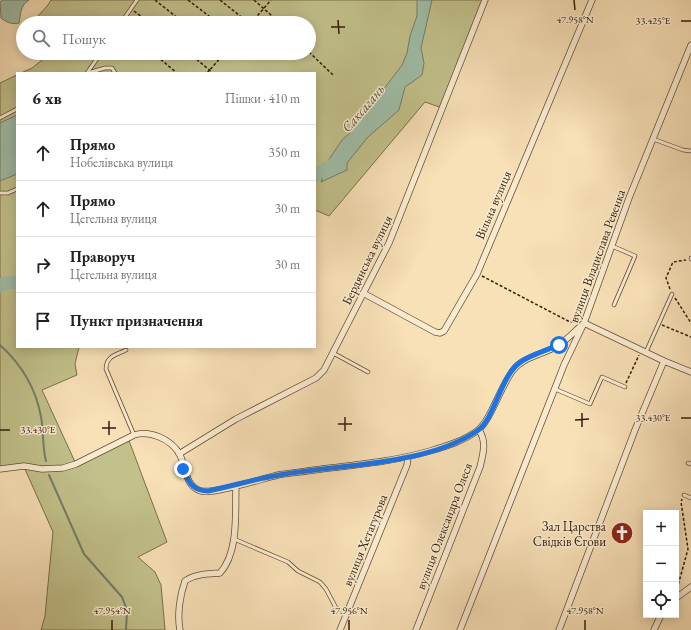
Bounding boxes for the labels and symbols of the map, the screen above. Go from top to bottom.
text: 47.958°N [556,13,594,26]
text: 33.425°E [636,14,671,27]
water label: Саксагань [338,80,388,136]
street label: Вільна вулиця [471,168,515,242]
street label: вулиця Владислава Ревенка [565,186,629,325]
street label: Бердянська вулиця [338,212,396,308]
route start [550,336,568,354]
text: 33.430°E [636,411,671,424]
text: 33.430°E [21,423,56,436]
route end [174,460,192,478]
street label: вулиця Олександра Олеся [412,460,476,592]
street label: вулиця Хетагурова [339,491,392,589]
place label: Зал Царства Свідків Єгови [533,518,607,550]
church icon: Зал Царства Свідків Єгови [609,520,635,546]
text: 47.954°N [93,604,131,617]
text: 47.956°N [330,604,368,617]
text: 47.958°N [566,604,604,617]

